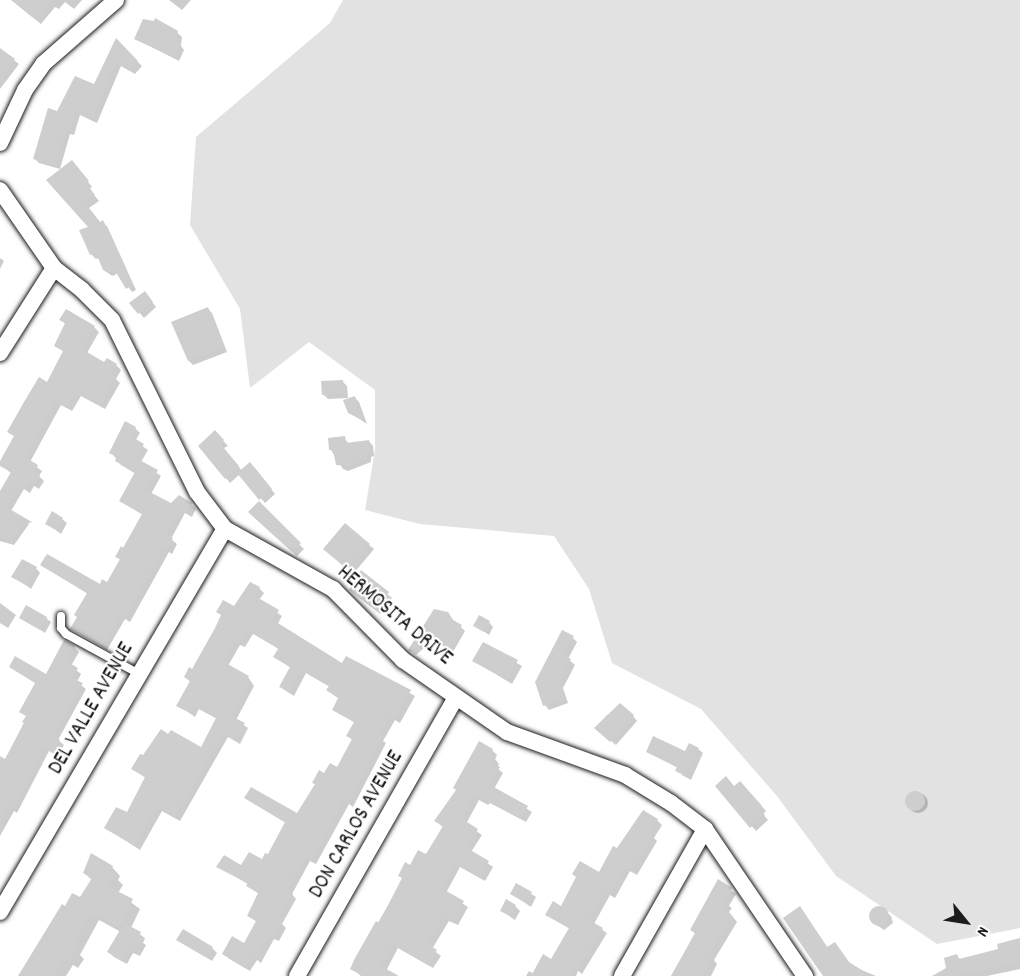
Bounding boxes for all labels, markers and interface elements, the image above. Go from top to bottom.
street label: HERMOSITA DRIVE [331,561,457,671]
street label: DEL VALLE AVENUE [44,639,140,779]
street label: DON CARLOS AVENUE [305,747,409,903]
north arrow [936,892,996,952]
text: N [970,922,994,940]

